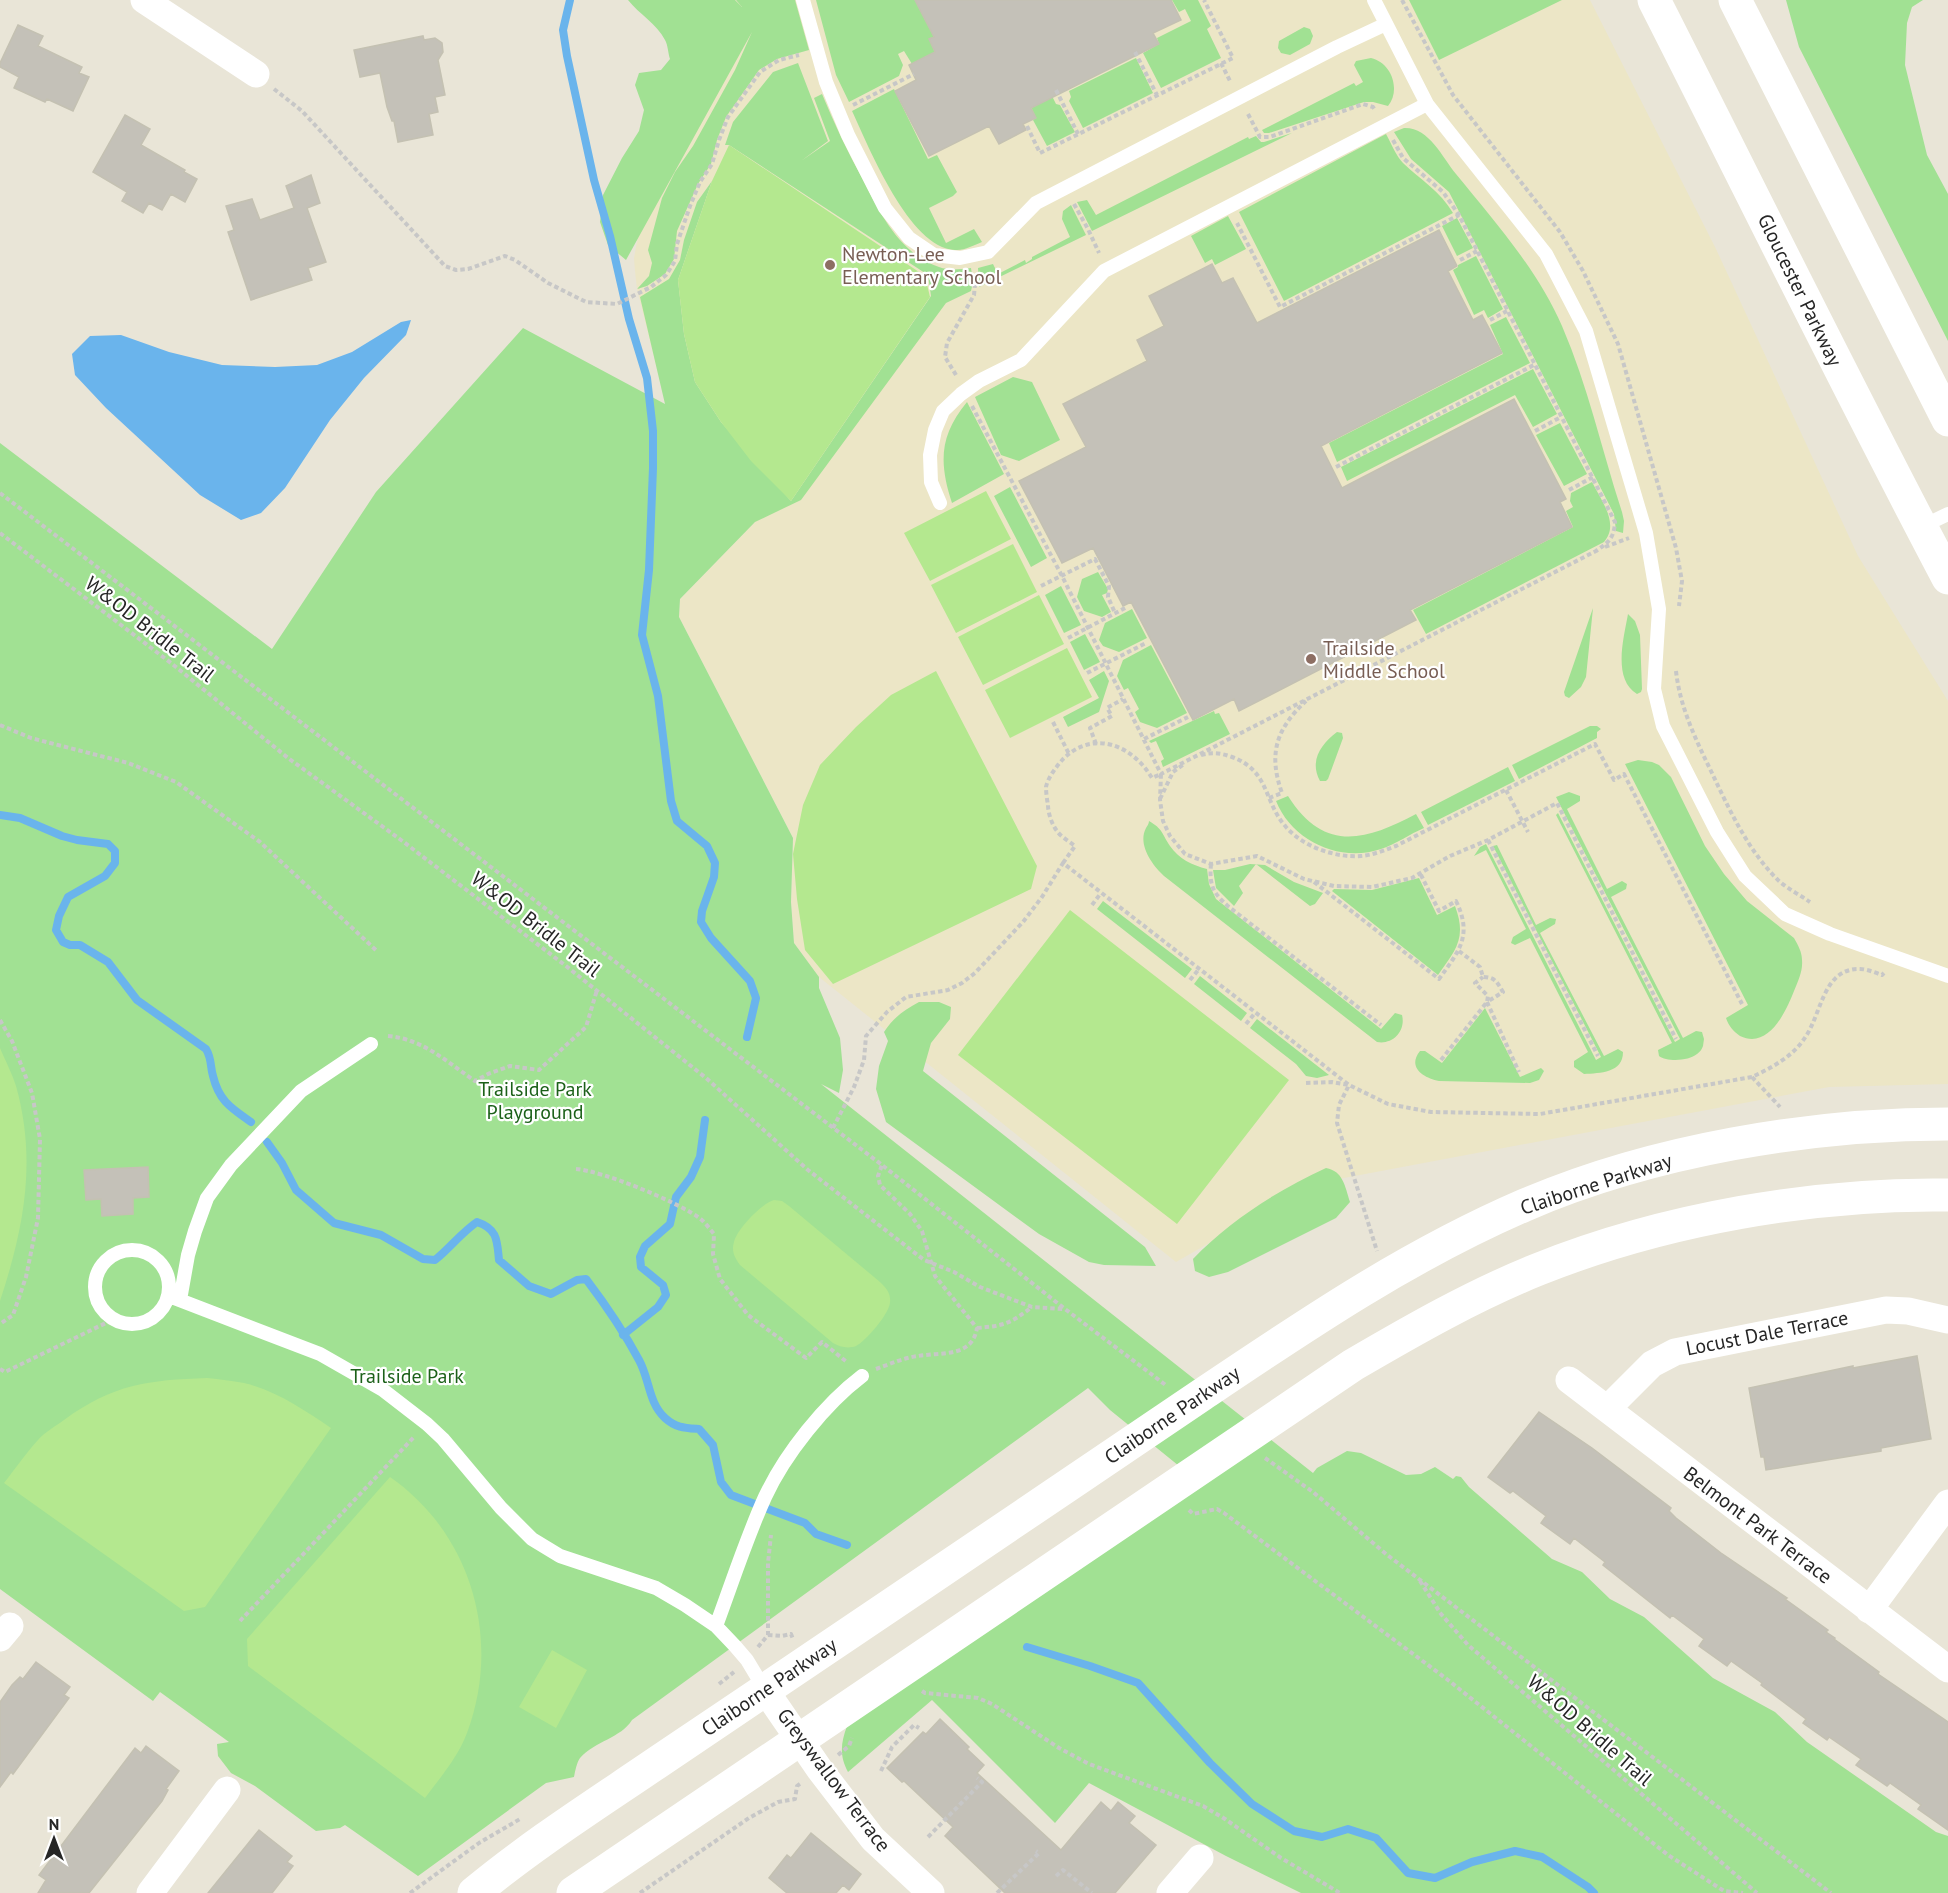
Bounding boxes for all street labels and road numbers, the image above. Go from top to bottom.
street label: Gloucester Parkway [1752,210,1848,371]
street label: W&OD Bridle Trail [80,570,220,688]
street label: W&OD Bridle Trail [466,865,606,983]
street label: Claiborne Parkway [1517,1147,1676,1221]
street label: Locust Dale Terrace [1684,1305,1850,1361]
street label: Claiborne Parkway [1099,1360,1245,1470]
street label: Belmont Park Terrace [1678,1461,1838,1589]
street label: Claiborne Parkway [696,1632,842,1742]
street label: W&OD Bridle Trail [1522,1669,1658,1791]
street label: Greyswallow Terrace [772,1703,896,1857]

